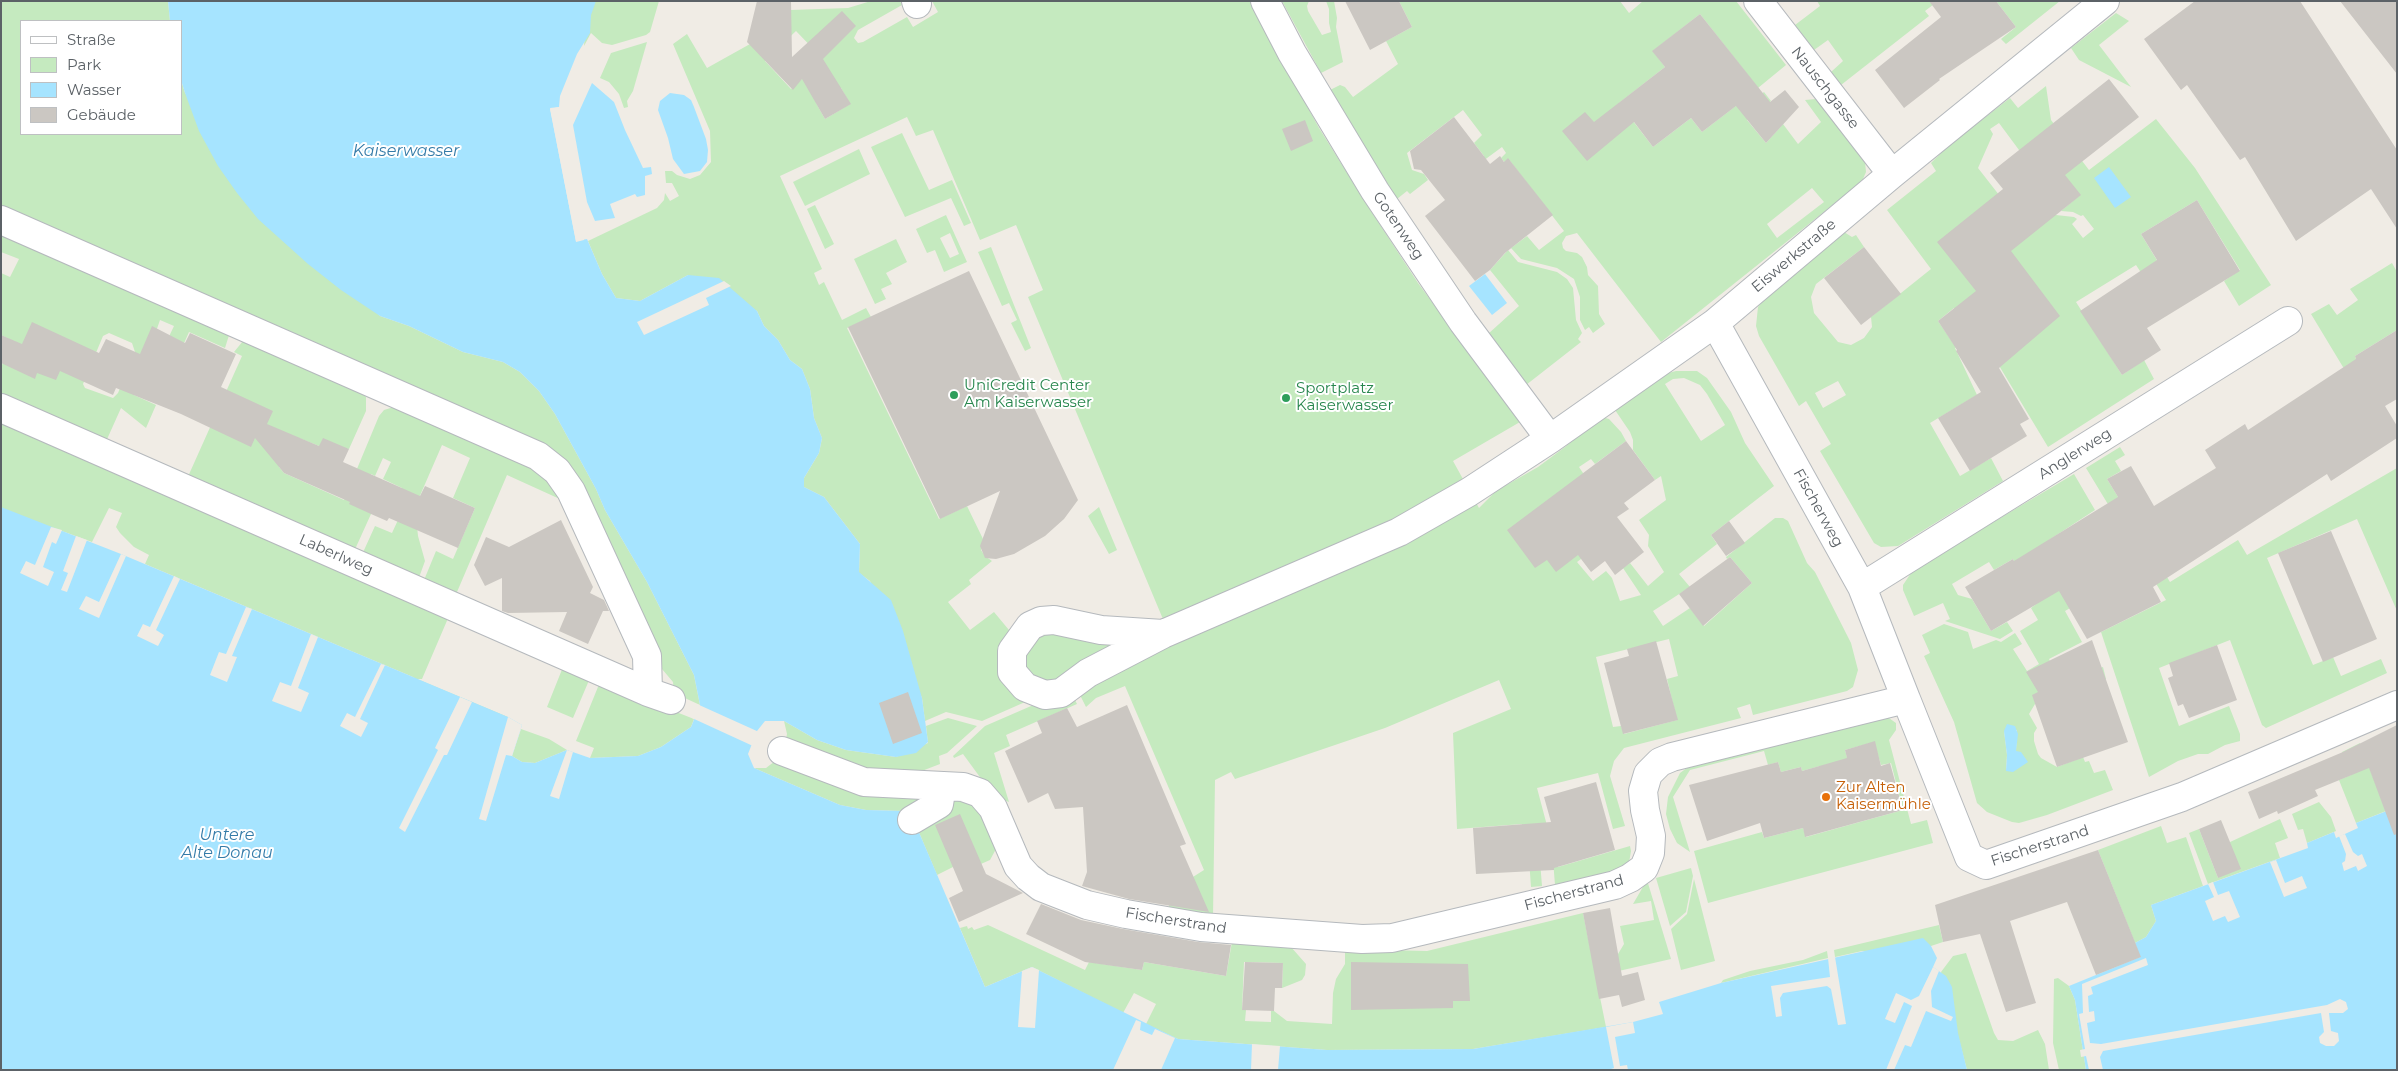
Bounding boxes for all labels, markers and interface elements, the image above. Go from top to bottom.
legend [20,20,182,135]
text: Straße [67,30,116,49]
street label: Nauschgasse [1787,43,1863,133]
text: Park [67,55,101,74]
text: Wasser [67,80,121,99]
text: Gebäude [67,105,136,124]
water label: Kaiserwasser [353,141,459,161]
street label: Gotenweg [1369,189,1427,263]
street label: Eiswerkstraße [1748,215,1840,297]
place label: UniCredit Center Am Kaiserwasser [964,377,1092,412]
place label: Sportplatz Kaiserwasser [1296,380,1393,415]
marker: UniCredit Center Am Kaiserwasser [948,389,960,401]
marker: Sportplatz Kaiserwasser [1280,392,1292,404]
street label: Anglerweg [2035,424,2115,484]
street label: Fischerweg [1789,466,1847,550]
street label: Laberlweg [296,531,376,579]
place label: Zur Alten Kaisermühle [1836,779,1931,814]
marker: Zur Alten Kaisermühle [1820,791,1832,803]
street label: Fischerstrand [1989,822,2091,870]
water label: Untere Alte Donau [181,825,273,863]
street label: Fischerstrand [1522,871,1626,915]
street label: Fischerstrand [1124,904,1228,938]

